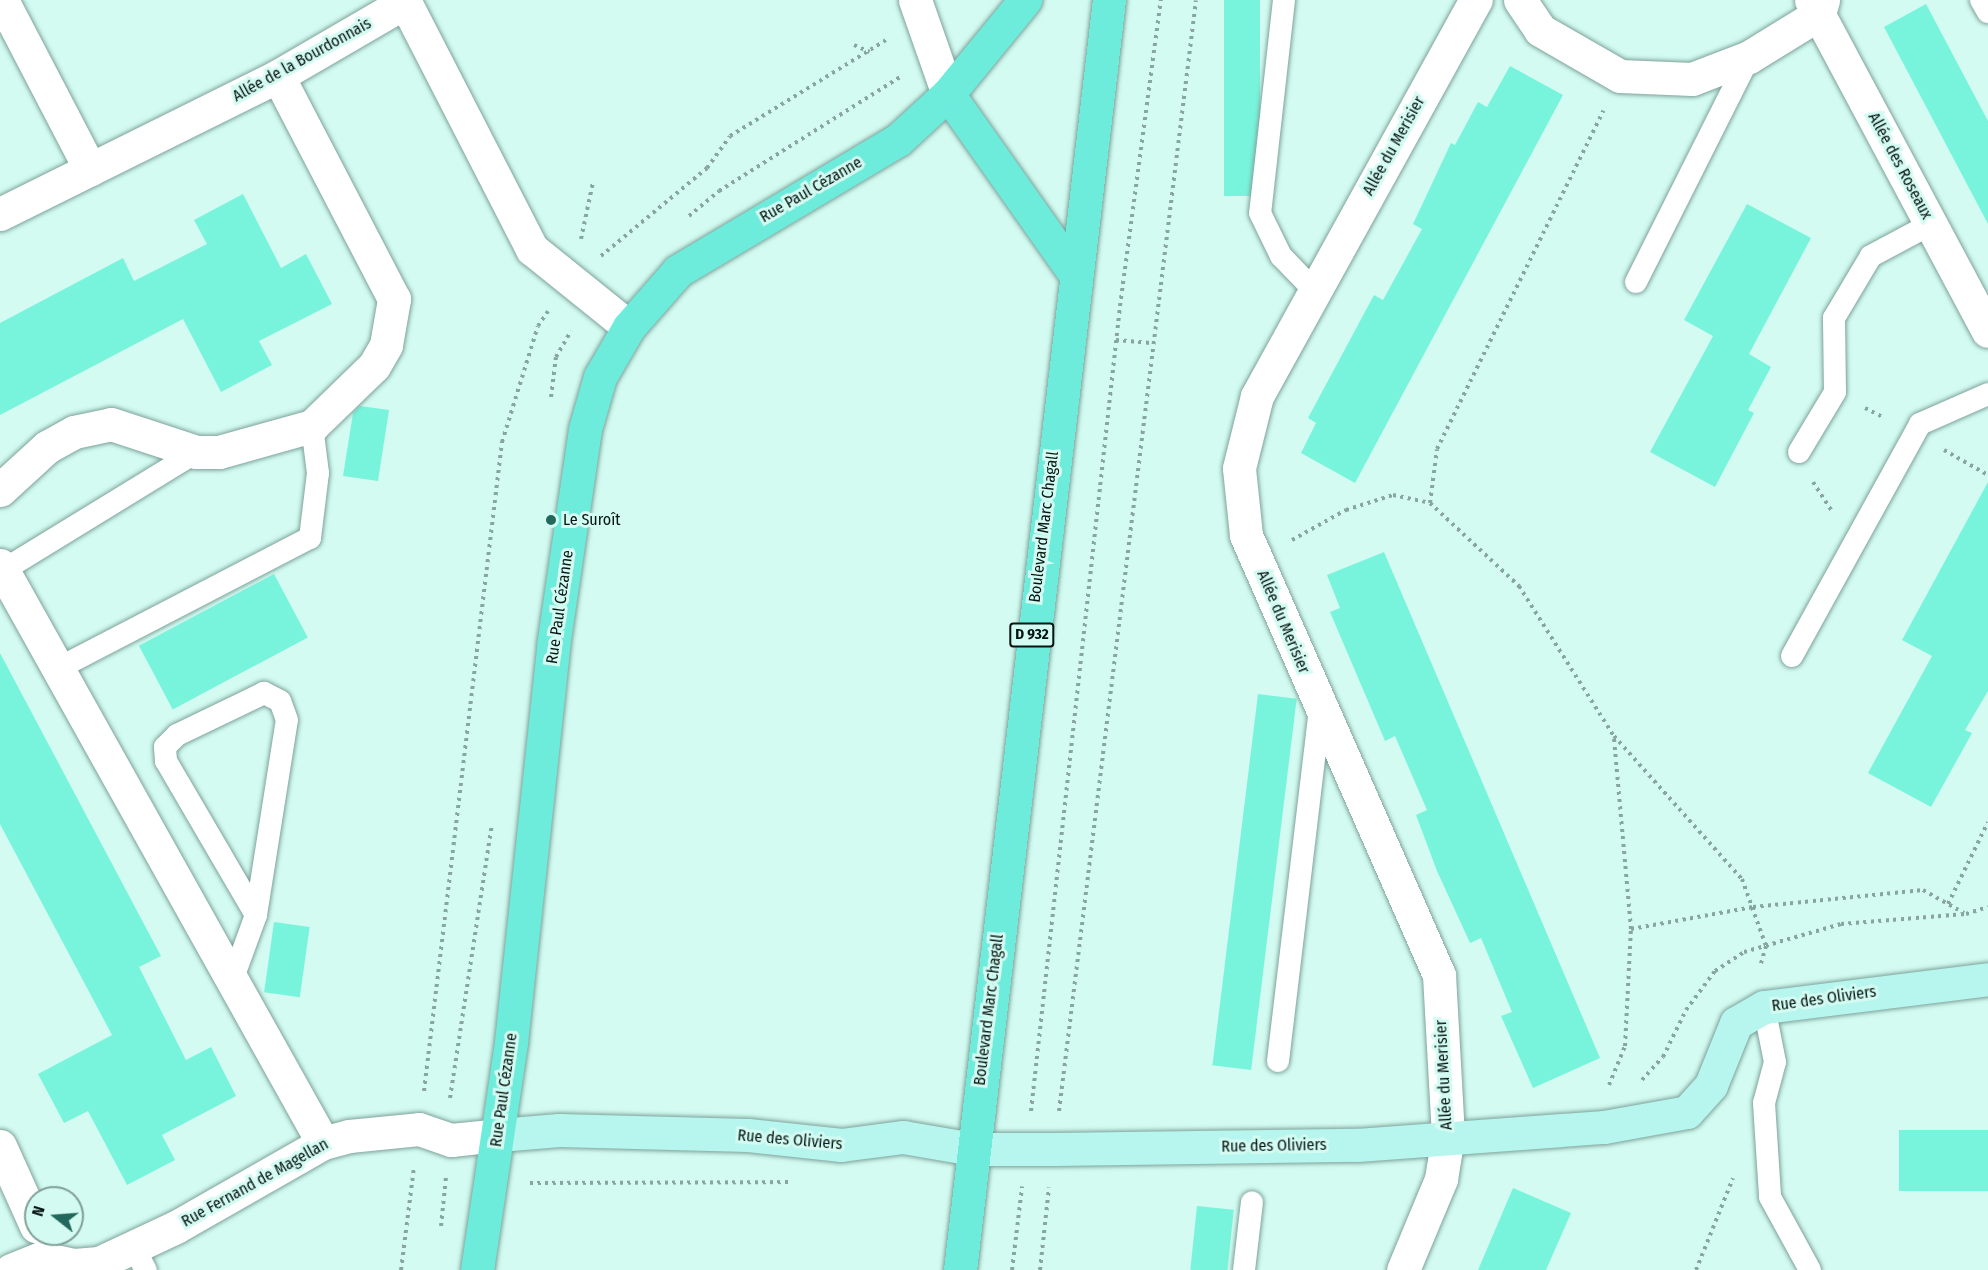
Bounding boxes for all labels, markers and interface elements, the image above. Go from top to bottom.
street label: Allée de la Bourdonnais [229,14,375,106]
street label: Allée du Merisier [1359,93,1429,199]
street label: Allée des Roseaux [1864,109,1936,223]
street label: Rue Paul Cézanne [756,153,866,227]
street label: Boulevard Marc Chagall [1025,450,1063,604]
place label: Le Suroît [563,510,621,530]
marker: Le Suroît [544,513,558,527]
street label: Rue Paul Cézanne [543,549,577,665]
street label: Allée du Merisier [1253,567,1313,677]
road number: D 932 [1008,623,1056,647]
street label: Boulevard Marc Chagall [970,933,1008,1087]
street label: Rue des Oliviers [1770,982,1878,1016]
street label: Allée du Merisier [1432,1019,1456,1131]
street label: Rue Paul Cézanne [487,1032,521,1148]
street label: Rue des Oliviers [737,1126,843,1154]
street label: Rue Fernand de Magellan [178,1135,332,1231]
street label: Rue des Oliviers [1221,1135,1327,1157]
north arrow [24,1186,84,1246]
text: N [28,1204,49,1219]

